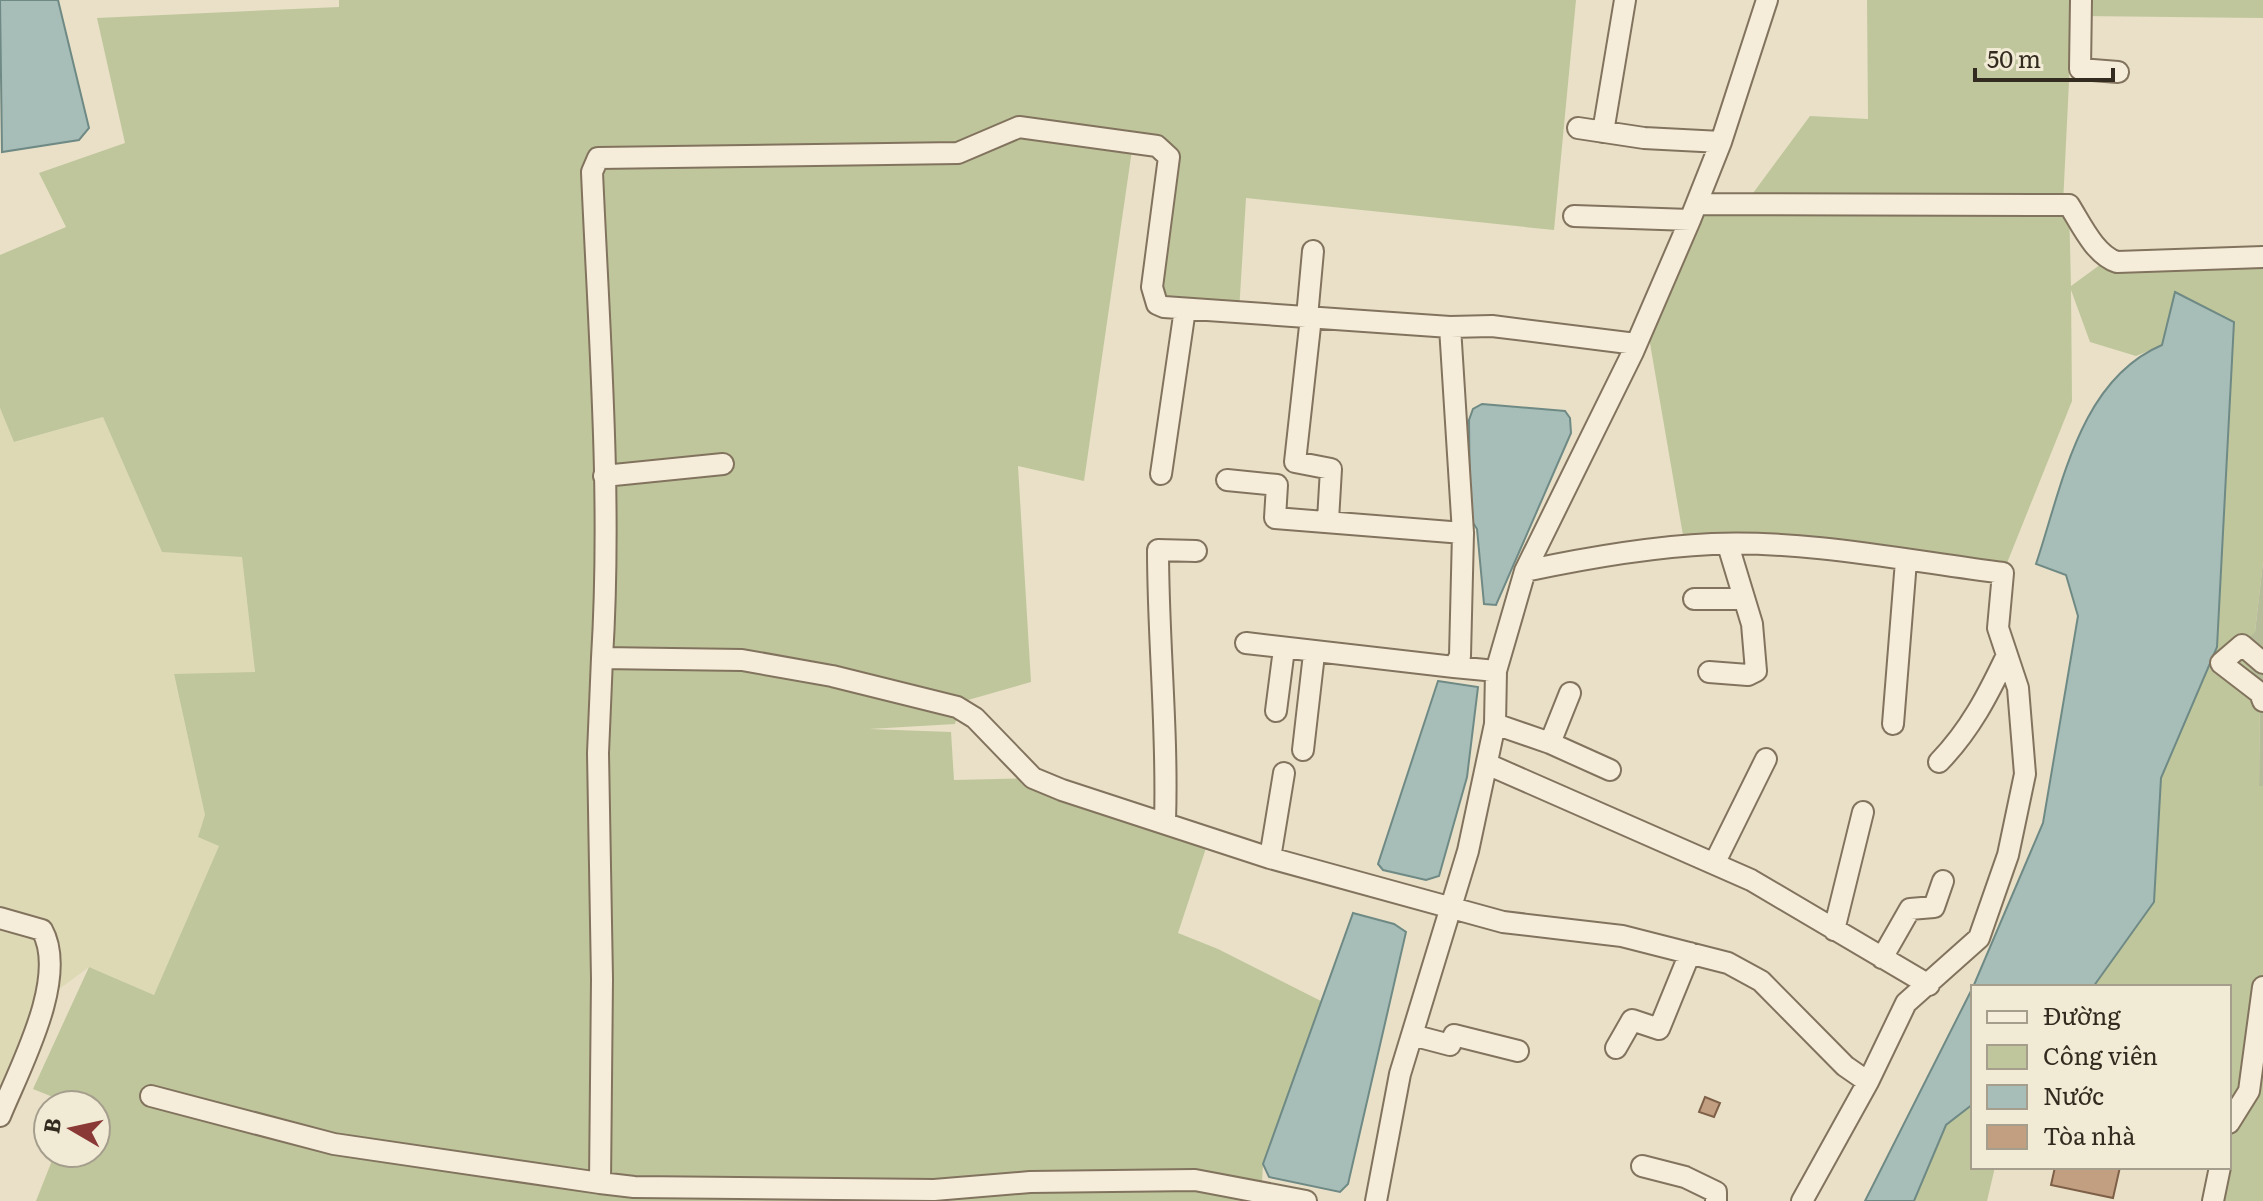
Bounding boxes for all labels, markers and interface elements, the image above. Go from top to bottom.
scale bar [1975,32,2113,82]
text: 50 m [1987,40,2041,75]
legend [1971,985,2231,1169]
text: Đường [2043,997,2122,1032]
text: Công viên [2043,1037,2158,1072]
text: Nước [2043,1077,2104,1112]
north arrow [32,1089,112,1169]
text: B [33,1116,68,1136]
text: Tòa nhà [2043,1117,2136,1152]

